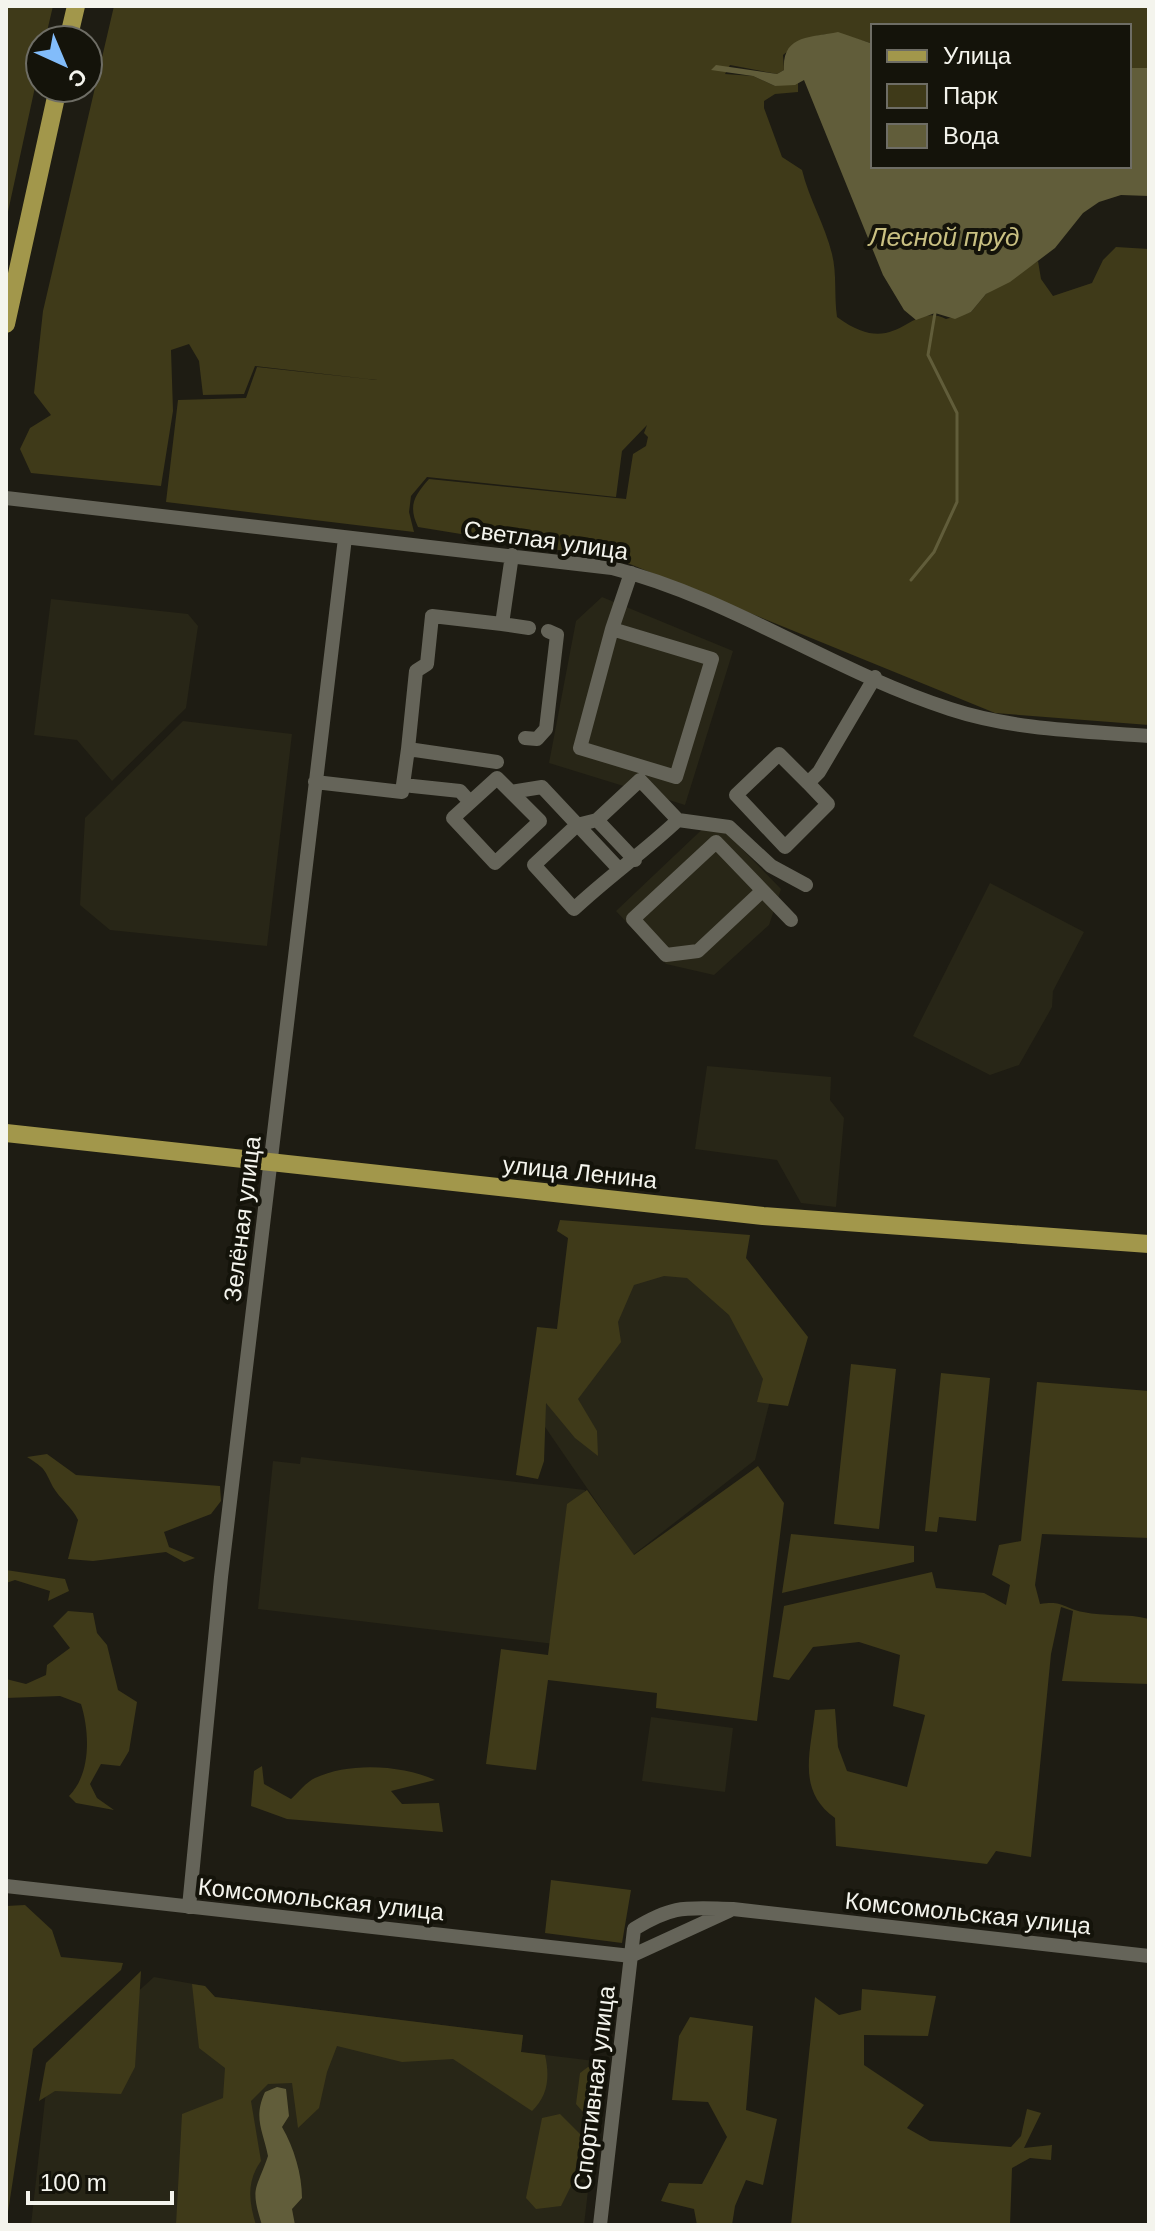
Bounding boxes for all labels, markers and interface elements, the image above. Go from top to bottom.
north arrow [24,24,104,104]
legend [871,24,1131,168]
text: Улица [943,42,1012,69]
text: С [63,64,92,93]
text: Парк [943,82,998,109]
text: Вода [943,122,1000,149]
water label: Лесной пруд [867,222,1019,252]
street label: Светлая улица [462,515,631,565]
street label: Зелёная улица [218,1134,266,1303]
street label: улица Ленина [502,1150,659,1194]
street label: Комсомольская улица [197,1873,446,1925]
street label: Комсомольская улица [844,1887,1093,1939]
street label: Спортивная улица [568,1984,620,2192]
scale bar [28,2155,172,2205]
text: 100 m [40,2169,107,2196]

